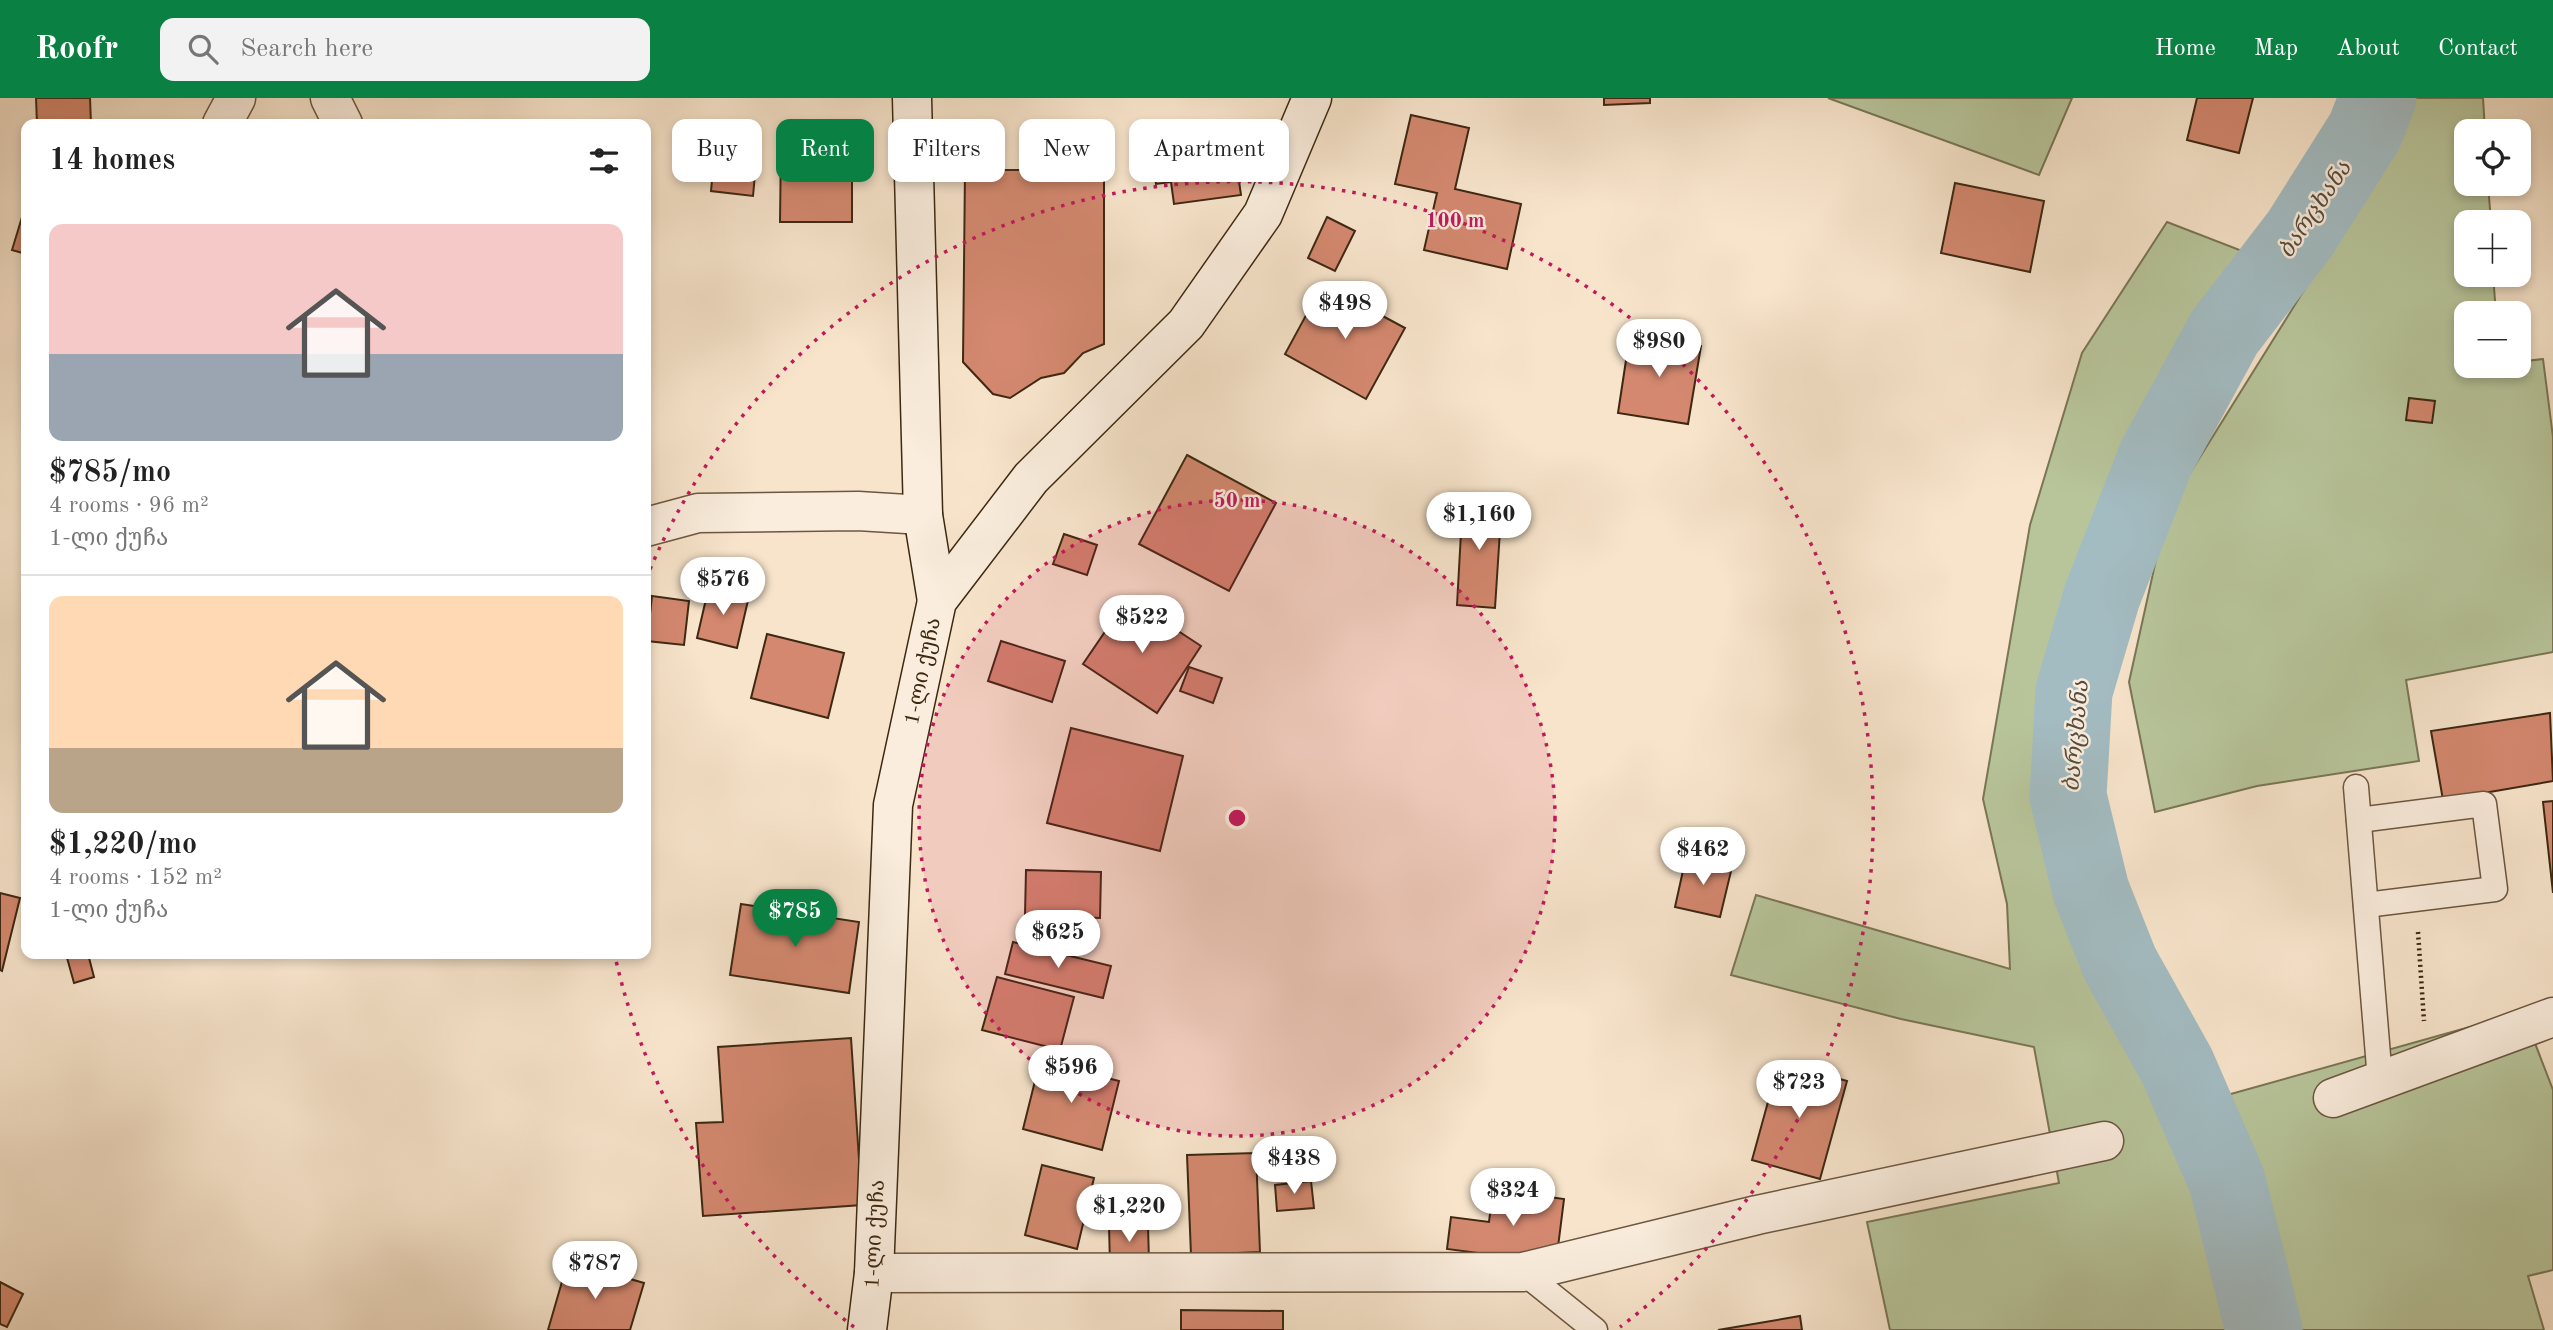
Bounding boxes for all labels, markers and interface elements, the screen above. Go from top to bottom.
search box [160,18,650,81]
icon: search [184,30,222,68]
text: Roofr [35,33,118,66]
text: Search here [240,36,373,62]
text: Home [2155,37,2216,61]
text: Map [2254,37,2298,61]
text: About [2336,37,2400,61]
text: Contact [2438,37,2518,61]
chip: Buy [672,119,762,182]
chip: Rent [776,119,874,182]
chip: Filters [888,119,1005,182]
chip: New [1019,119,1115,182]
chip: Apartment [1129,119,1289,182]
map controls [2454,119,2531,378]
button: locate [2454,119,2531,196]
icon: filters [585,142,623,180]
text: 14 homes [49,146,175,176]
water label: ბარცხანა [2275,157,2357,263]
button: + [2454,210,2531,287]
text: 100 m [1425,211,1485,232]
icon: home [273,270,399,396]
pin: $498 [1304,282,1386,341]
text: $498 [1318,292,1372,315]
button: − [2454,301,2531,378]
pin: $980 [1618,320,1700,379]
text: $980 [1632,330,1686,353]
text: $785/mo [49,458,171,488]
text: 50 m [1213,491,1261,512]
pin: $1,160 [1422,492,1536,552]
text: 4 rooms · 96 m² [49,494,209,517]
text: $1,160 [1442,503,1516,526]
text: 1-ლი ქუჩა [49,527,168,550]
pin: $576 [682,558,764,617]
text: $576 [696,568,750,591]
pin: $522 [1101,596,1183,655]
text: $522 [1115,606,1169,629]
street label: 1-ლი ქუჩა [901,616,946,727]
icon: home [273,642,399,768]
water label: ბარცხანა [2060,679,2094,793]
centre of rings [1225,806,1249,830]
pin: $462 [1662,828,1744,887]
text: $1,220/mo [49,830,197,860]
text: $462 [1676,838,1730,861]
text: 4 rooms · 152 m² [49,866,222,889]
pin: $785 [754,890,836,949]
text: 1-ლი ქუჩა [49,899,168,922]
text: $785 [768,900,822,923]
pin: $625 [1017,910,1099,970]
text: $625 [1031,921,1085,944]
pin: $596 [1030,1046,1112,1105]
text: $596 [1044,1056,1098,1079]
pin: $723 [1758,1060,1840,1120]
text: $723 [1772,1071,1826,1094]
pin: $438 [1253,1136,1335,1196]
text: $438 [1267,1147,1321,1170]
pin: $324 [1472,1168,1554,1228]
street label: 1-ლი ქუჩა [861,1179,890,1289]
text: $324 [1486,1179,1540,1202]
pin: $1,220 [1072,1184,1186,1244]
text: $1,220 [1092,1195,1166,1218]
pin: $787 [554,1242,636,1301]
text: $787 [568,1252,622,1275]

